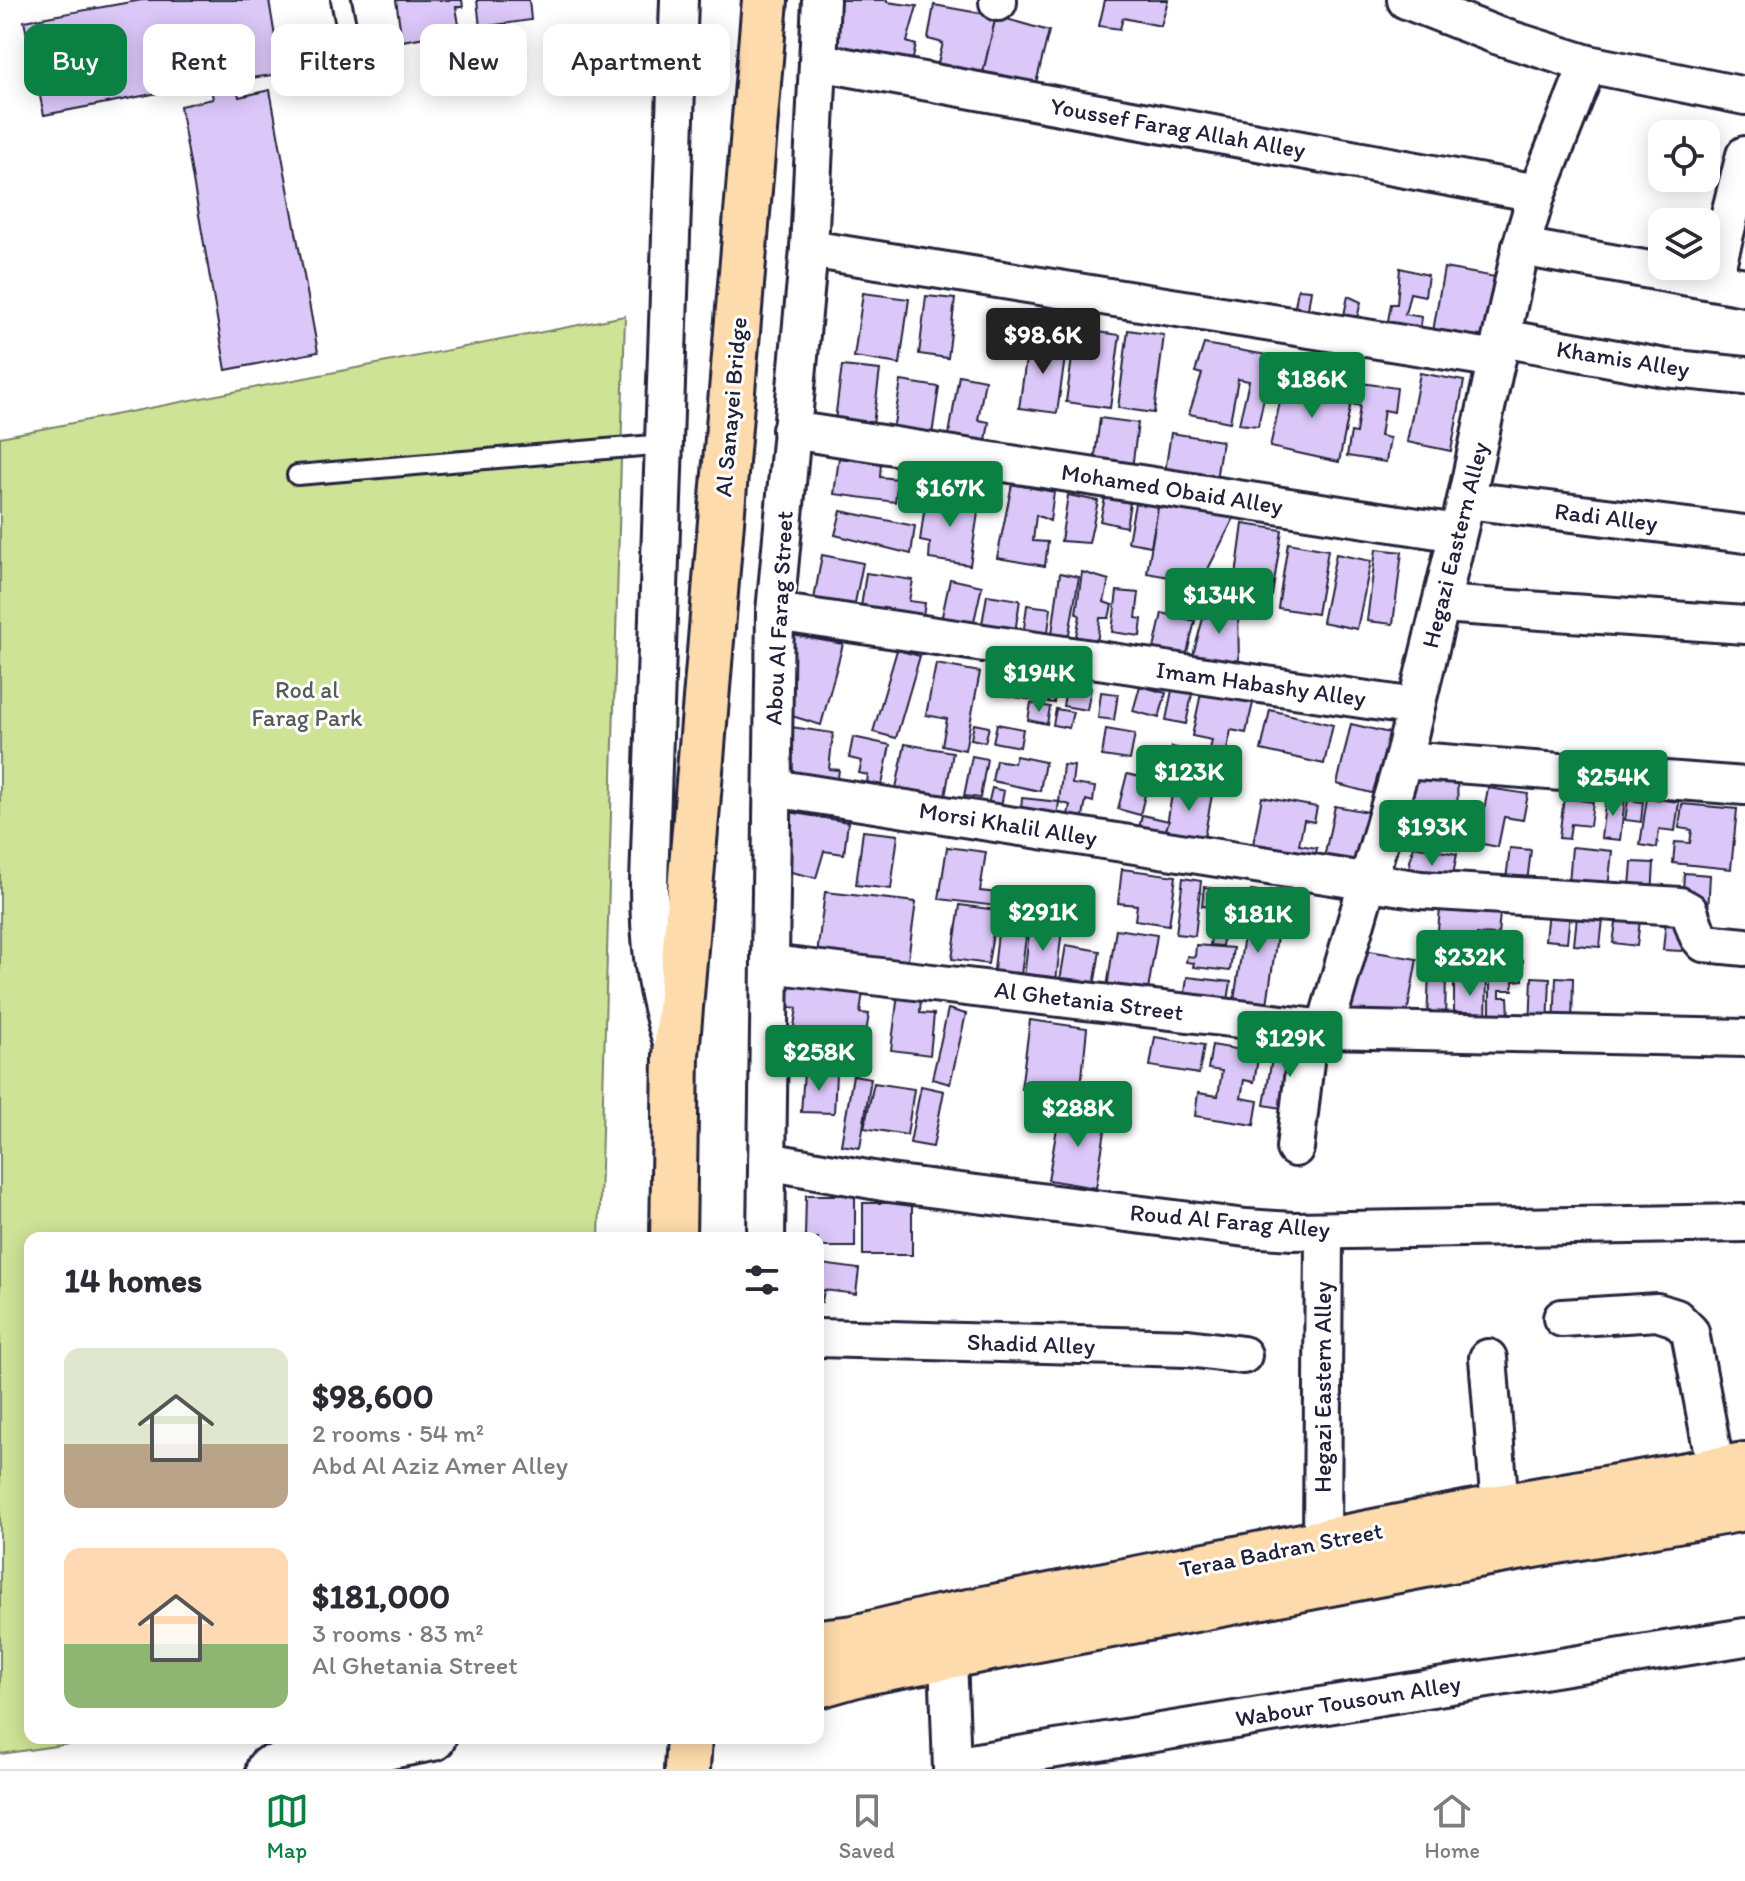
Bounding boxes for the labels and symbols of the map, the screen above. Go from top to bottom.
street label: Youssef Farag Allah Alley [1048,91,1308,164]
pin: $98.6K [978,308,1108,376]
street label: Al Sanayei Bridge [708,316,753,498]
street label: Khamis Alley [1554,334,1692,383]
pin: $186K [1256,352,1368,420]
street label: Hegazi Eastern Alley [1415,438,1494,651]
street label: Mohamed Obaid Alley [1059,457,1285,520]
pin: $167K [894,461,1006,529]
street label: Radi Alley [1553,496,1659,537]
street label: Abou Al Farag Street [758,510,799,726]
pin: $134K [1163,568,1275,636]
pin: $194K [983,646,1095,714]
street label: Imam Habashy Alley [1154,654,1368,713]
park label: Rod al Farag Park [251,675,363,732]
pin: $123K [1133,745,1245,813]
pin: $254K [1557,750,1669,818]
street label: Morsi Khalil Alley [917,795,1099,852]
pin: $193K [1376,800,1488,868]
pin: $291K [987,885,1099,953]
pin: $181K [1202,887,1314,955]
pin: $232K [1414,930,1526,998]
street label: Al Ghetania Street [993,975,1185,1026]
pin: $129K [1234,1011,1346,1079]
pin: $258K [763,1025,875,1093]
pin: $288K [1022,1081,1134,1149]
street label: Roud Al Farag Alley [1129,1197,1331,1244]
street label: Hegazi Eastern Alley [1308,1281,1337,1493]
street label: Shadid Alley [966,1327,1096,1360]
street label: Teraa Badran Street [1177,1516,1385,1583]
street label: Wabour Tousoun Alley [1233,1668,1463,1733]

